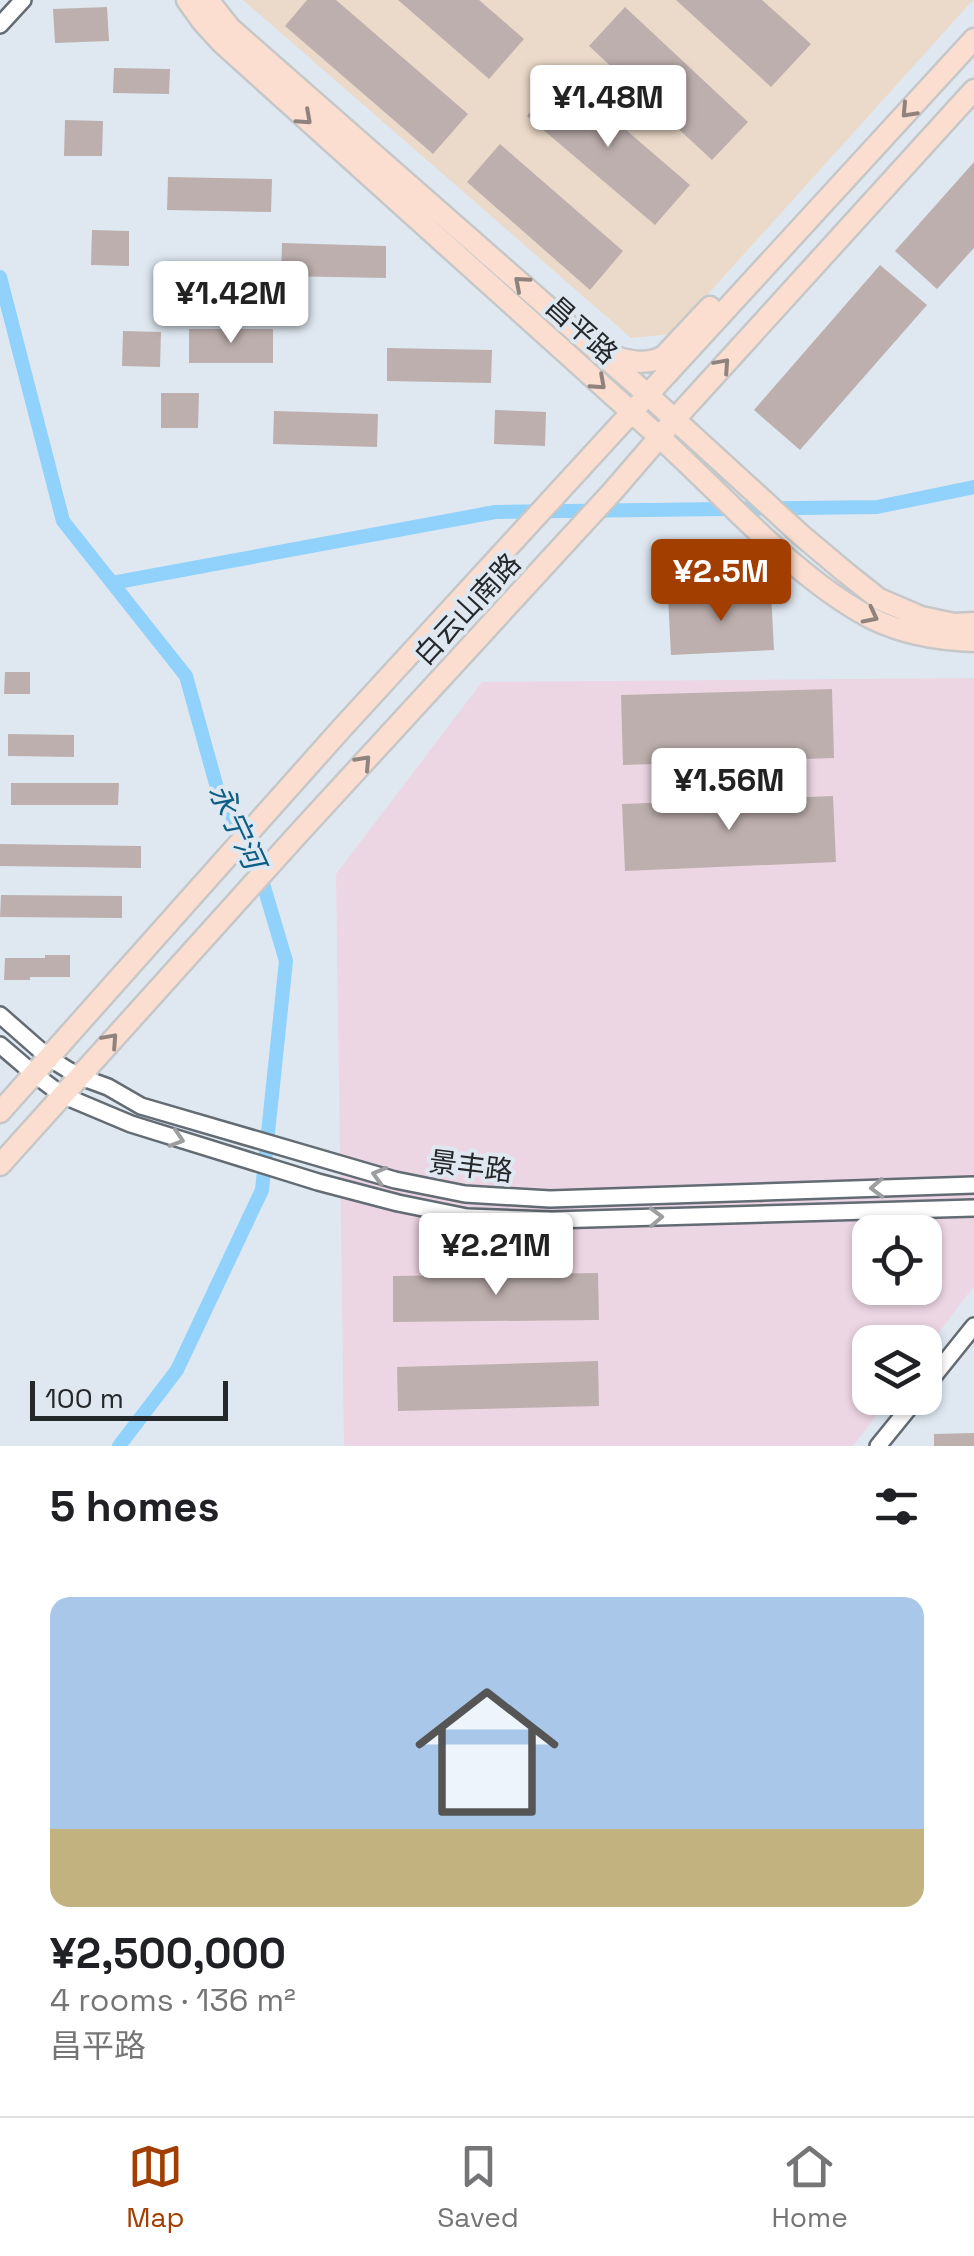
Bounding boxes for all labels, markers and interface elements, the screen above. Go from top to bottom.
pin: ¥1.48M [527,65,689,150]
text: ¥1.48M [552,77,664,117]
one-way arrow [902,99,920,118]
one-way arrow [293,106,312,124]
pin: ¥1.42M [150,261,312,346]
text: ¥1.42M [175,273,287,313]
one-way arrow [514,277,533,295]
street label: 昌平路 [539,289,625,371]
one-way arrow [712,358,730,377]
one-way arrow [587,371,606,389]
pin: ¥2.5M [651,539,791,624]
street label: 白云山南路 [406,546,528,672]
text: ¥2.5M [673,551,769,591]
one-way arrow [861,604,879,623]
pin: ¥1.56M [648,748,810,833]
one-way arrow [352,755,370,774]
text: ¥1.56M [673,760,785,800]
water label: 永宁河 [200,777,276,880]
one-way arrow [99,1033,117,1052]
one-way arrow [167,1127,184,1147]
street label: 景丰路 [427,1143,515,1189]
one-way arrow [371,1166,388,1187]
one-way arrow [868,1178,884,1199]
one-way arrow [649,1206,665,1227]
pin: ¥2.21M [415,1213,577,1298]
map controls [852,1215,942,1415]
button: locate [852,1215,942,1305]
text: ¥2.21M [441,1225,551,1265]
button: layers [852,1325,942,1415]
scale bar [30,1376,228,1420]
text: 100 m [45,1380,124,1416]
icon: filters [869,1479,924,1534]
text: 5 homes [50,1480,220,1533]
icon: home [397,1662,577,1842]
text: ¥2,500,000 [50,1927,286,1980]
text: 4 rooms · 136 m² [50,1980,296,2020]
text: 昌平路 [50,2026,146,2066]
tab: Map [126,2139,185,2235]
tab: Saved [437,2139,519,2235]
tab: Home [771,2139,848,2235]

